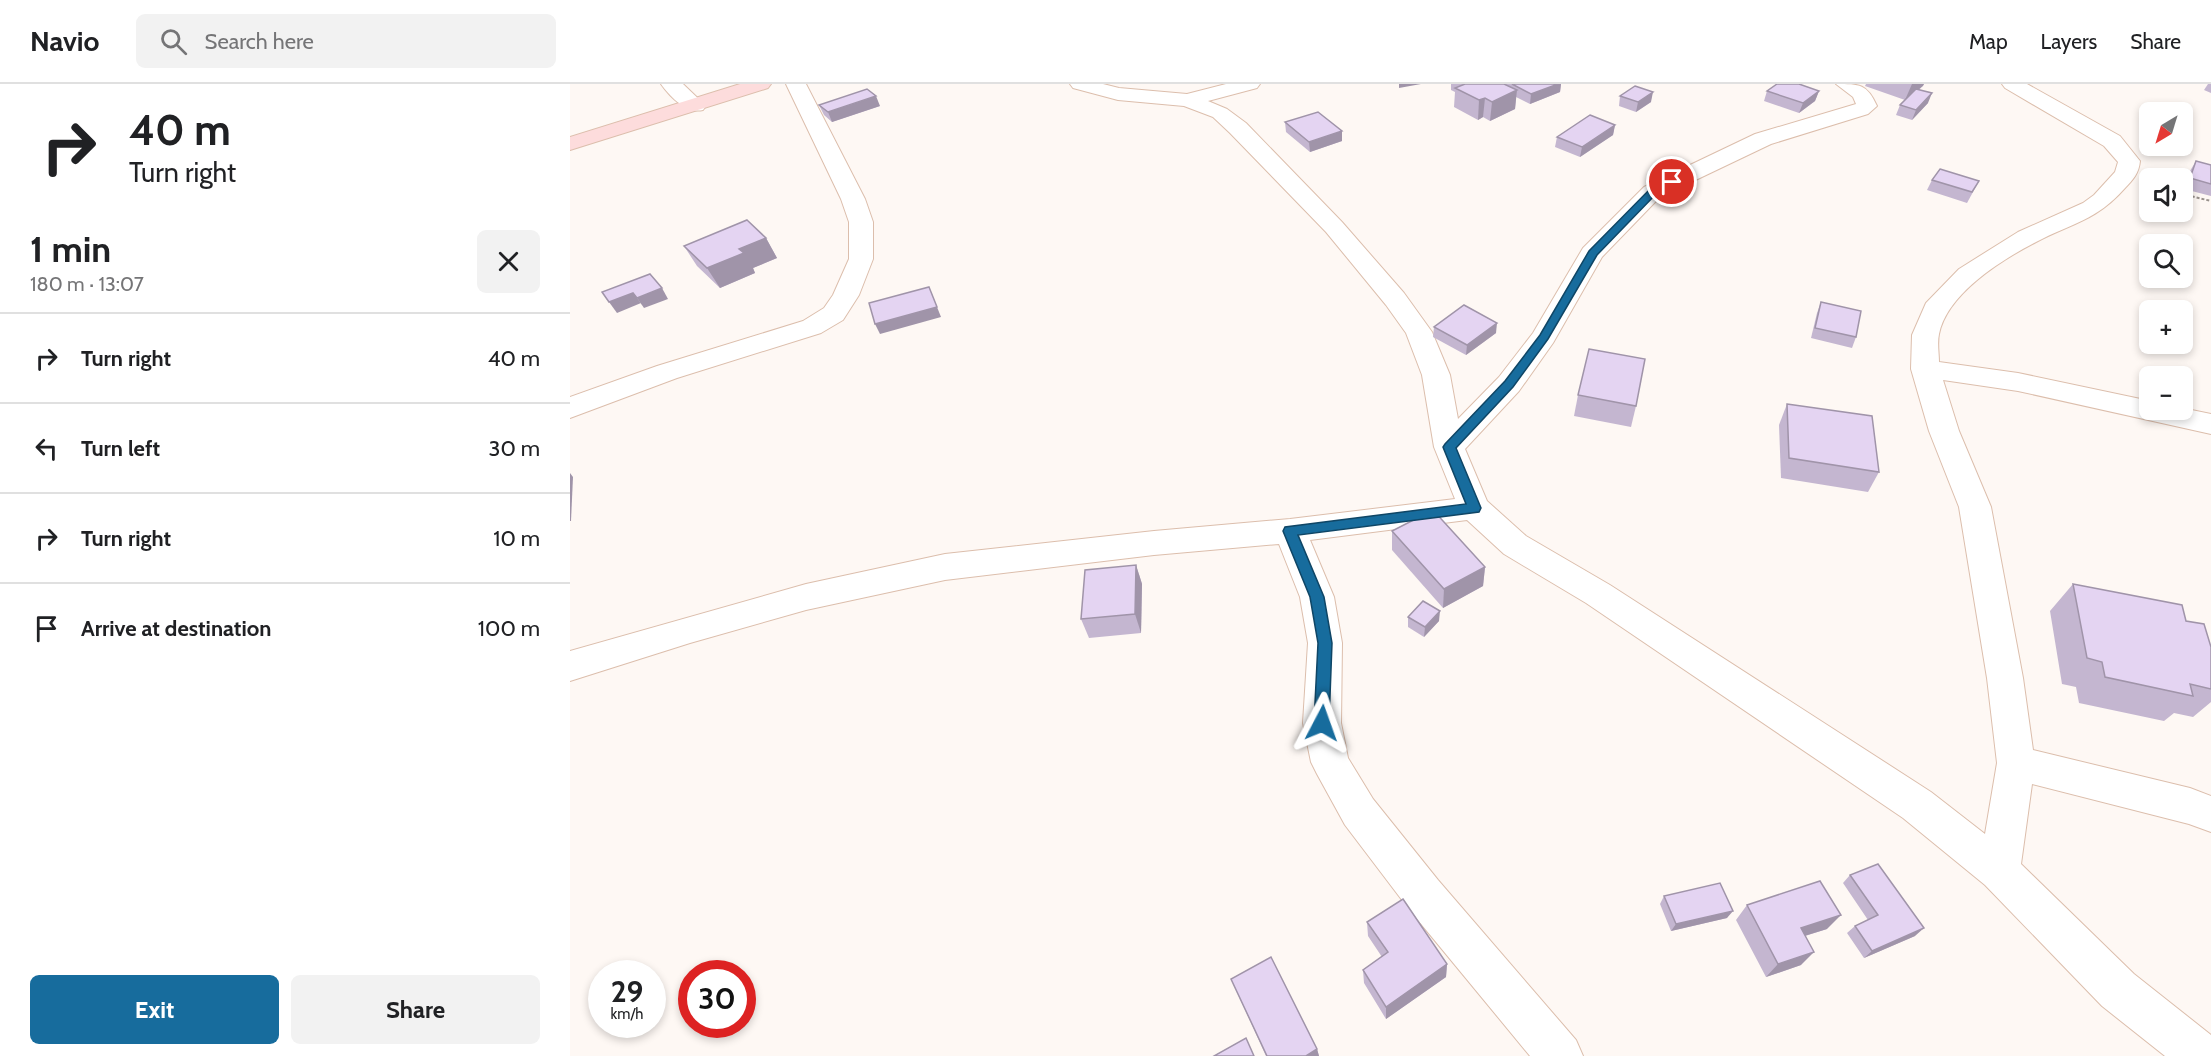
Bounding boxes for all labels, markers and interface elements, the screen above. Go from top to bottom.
search box [136,14,556,68]
text: Navio [30,24,100,58]
icon: search [157,25,190,58]
text: Search here [205,28,314,55]
text: Map [1969,29,2008,54]
text: Layers [2041,29,2097,54]
text: Share [2130,29,2181,54]
north arrow [2139,102,2193,156]
map controls [2139,102,2193,420]
text: 40 m [129,104,231,156]
icon: right [30,108,108,186]
text: Turn right [129,156,236,189]
pin [1646,156,1697,207]
icon: arrive [1655,165,1688,198]
button: sound [2139,168,2193,222]
text: 1 min [30,227,111,271]
button: close [477,230,540,293]
button: search [2139,234,2193,288]
text: 180 m · 13:07 [30,272,144,296]
button: + [2139,300,2193,354]
icon: right [30,342,63,375]
text: Turn right [81,345,171,372]
text: 40 m [488,345,540,372]
button: − [2139,366,2193,420]
icon: left [30,432,63,465]
text: Turn left [81,435,160,462]
text: 30 m [488,435,540,462]
icon: right [30,522,63,555]
text: Turn right [81,525,171,552]
text: 10 m [493,525,540,552]
icon: arrive [30,612,63,645]
text: Arrive at destination [81,615,271,642]
text: 100 m [478,615,540,642]
position arrow [1290,691,1354,755]
speed limit sign: 30 [678,960,756,1038]
text: 29 [611,973,643,1010]
button: Exit [30,975,279,1044]
button: Share [291,975,540,1044]
text: km/h [611,1005,643,1023]

